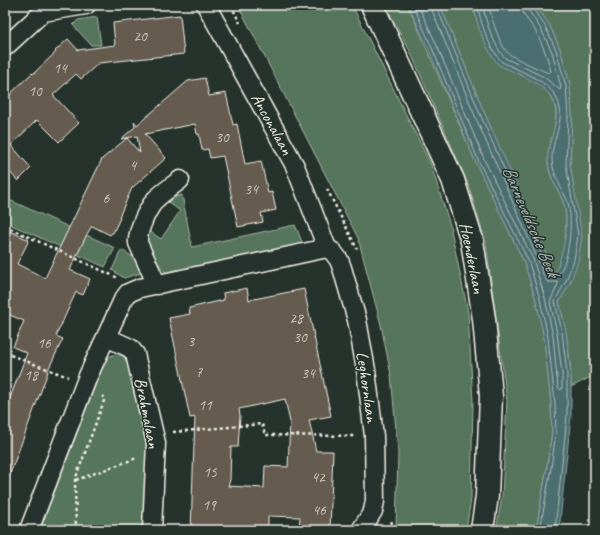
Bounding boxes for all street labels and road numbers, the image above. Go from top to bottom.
street label: Anconalaan [246,89,298,159]
street label: Hoenderlaan [455,221,489,296]
street label: Leghornlaan [352,350,383,425]
street label: Brahmalaan [130,376,164,450]

